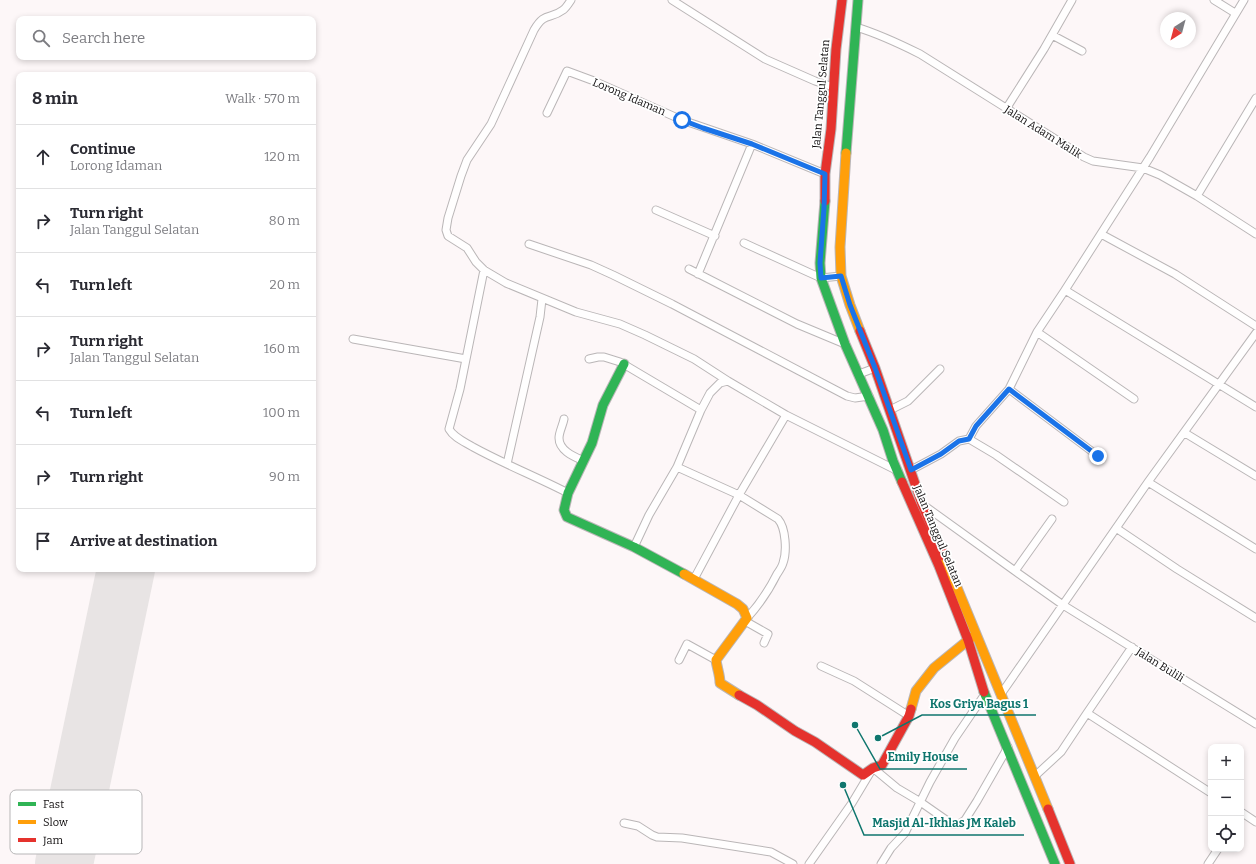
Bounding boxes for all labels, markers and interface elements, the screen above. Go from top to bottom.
north arrow [1160,12,1196,48]
search box [16,16,316,60]
icon: search [30,27,52,49]
text: Search here [62,29,145,47]
street label: Jalan Tanggul Selatan [810,39,832,150]
street label: Lorong Idaman [591,76,667,118]
text: 8 min [32,88,78,109]
text: Walk · 570 m [225,91,300,106]
street label: Jalan Adam Malik [1001,102,1085,161]
route start [673,111,691,129]
text: Continue [70,140,136,158]
icon: ahead [32,146,54,168]
text: 120 m [264,149,300,164]
text: Lorong Idaman [70,158,162,173]
text: Turn right [70,204,143,222]
icon: right [32,210,54,232]
text: 80 m [269,213,300,228]
text: Jalan Tanggul Selatan [70,222,199,237]
icon: left [32,274,54,296]
text: Turn left [70,276,132,294]
text: 20 m [270,277,300,292]
text: Turn right [70,332,143,350]
icon: right [32,338,54,360]
text: 160 m [264,341,300,356]
text: Jalan Tanggul Selatan [70,350,199,365]
icon: left [32,402,54,424]
text: Turn left [70,404,132,422]
text: 100 m [263,405,300,420]
route end [1089,447,1107,465]
icon: right [32,466,54,488]
text: Turn right [70,468,143,486]
text: 90 m [269,469,300,484]
street label: Jalan Tanggul Selatan [910,482,965,589]
icon: arrive [32,530,54,552]
text: Arrive at destination [70,532,217,550]
street label: Jalan Bulili [1133,645,1187,685]
callout: Kos Griya Bagus 1 [922,691,1036,715]
text: Kos Griya Bagus 1 [930,697,1029,711]
map controls [1208,744,1244,852]
button: + [1208,744,1244,780]
callout: Emily House [880,745,967,769]
text: Emily House [887,750,959,764]
button: − [1208,780,1244,816]
legend [10,790,142,854]
text: Fast [43,798,64,811]
callout: Masjid Al-Ikhlas JM Kaleb [864,811,1024,835]
text: Slow [43,816,68,829]
text: Masjid Al-Ikhlas JM Kaleb [872,816,1016,831]
button: locate [1208,816,1244,852]
text: Jam [42,834,63,847]

